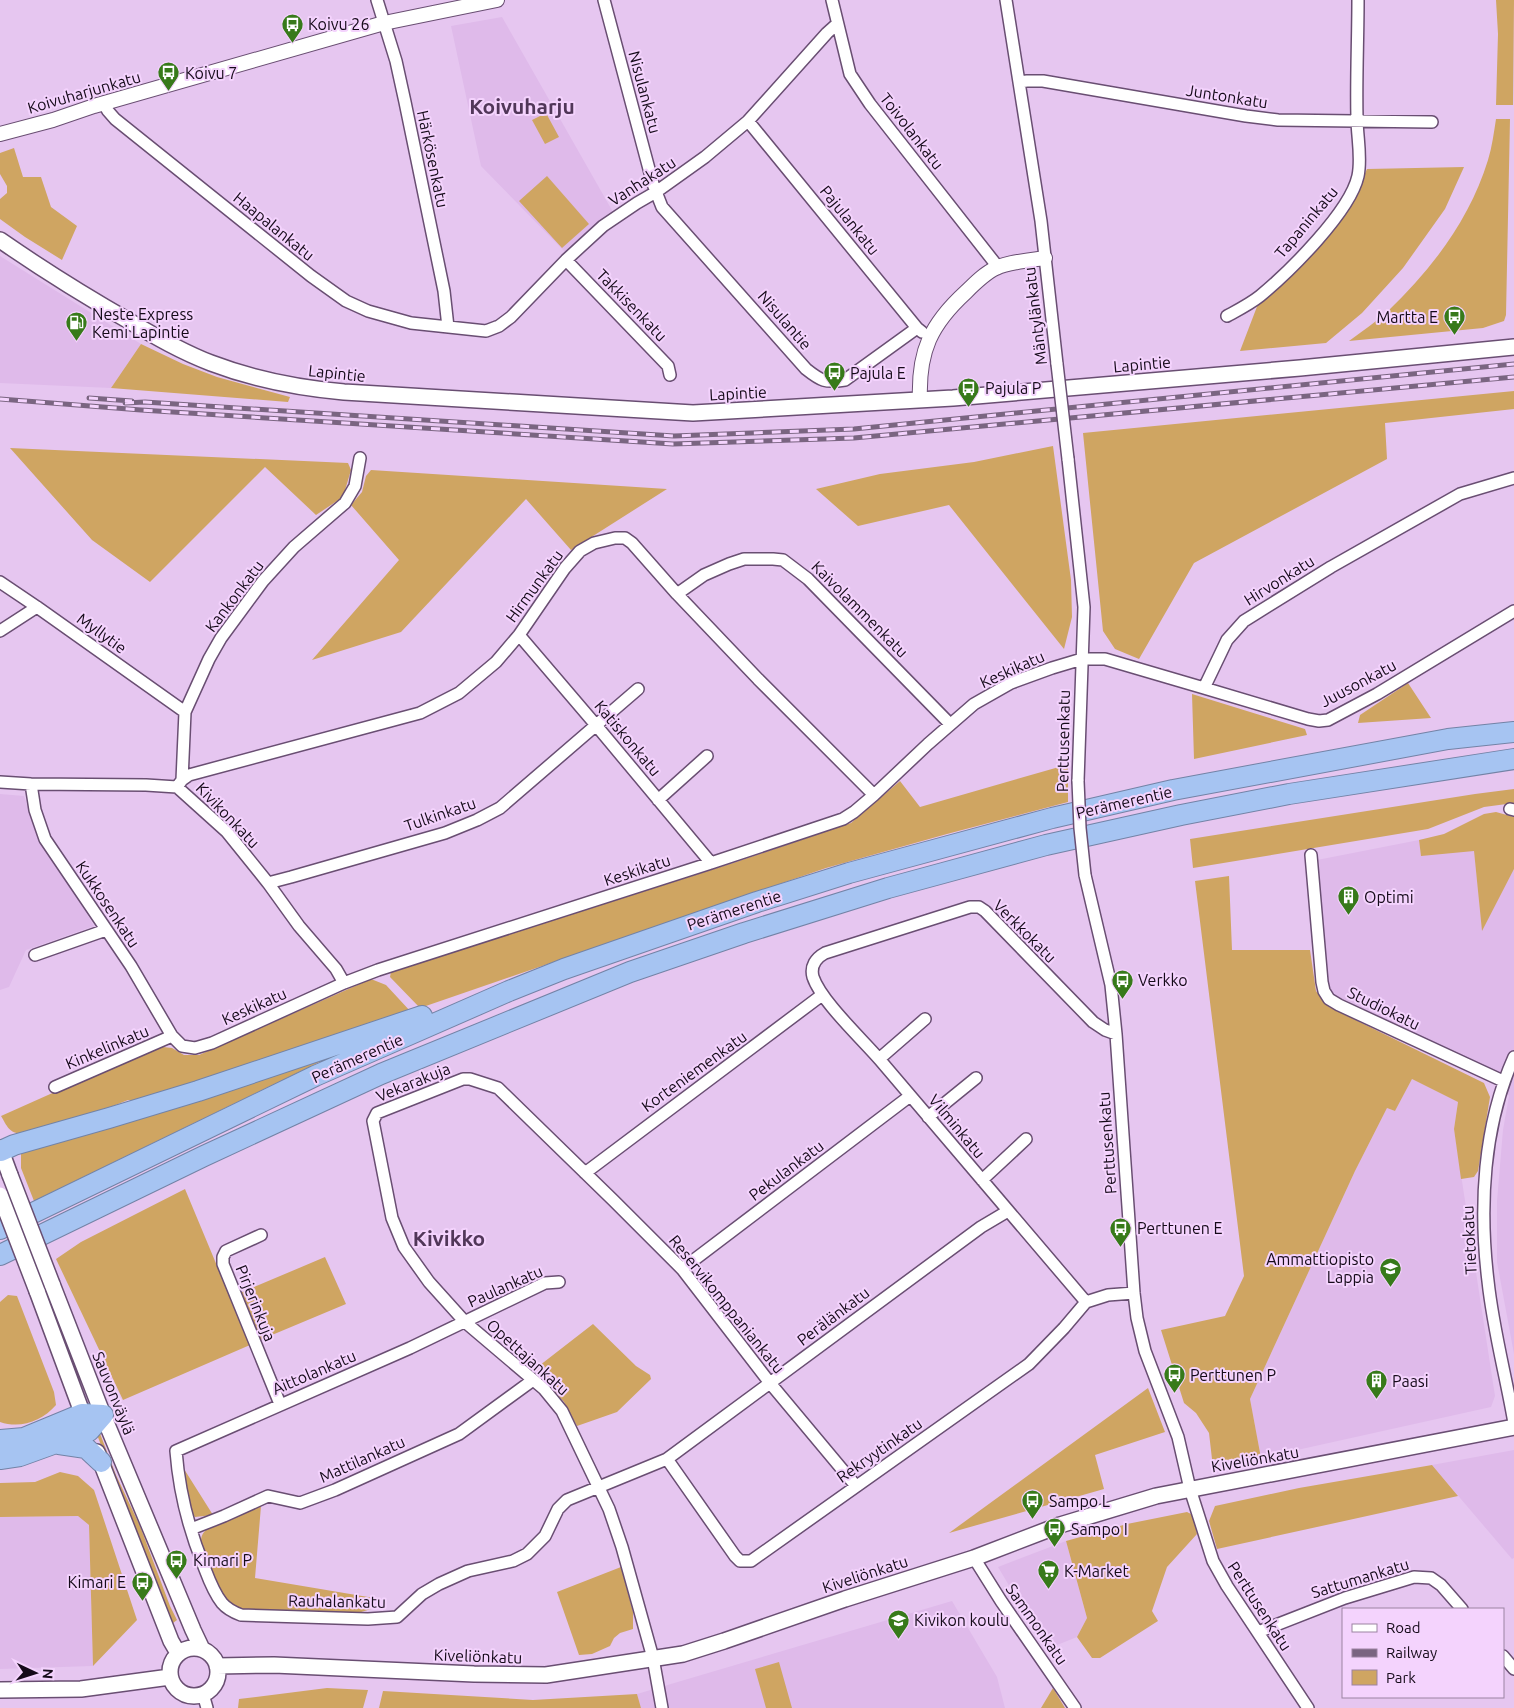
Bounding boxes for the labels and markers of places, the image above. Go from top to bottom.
bus stop icon: Koivu 26 [280,12,304,43]
place label: Koivu 26 [308,15,369,33]
bus stop icon: Koivu 7 [157,61,181,92]
place label: Koivu 7 [185,64,237,82]
place label: Neste Express Kemi Lapintie [92,305,193,341]
bus stop icon: Martta E [1442,305,1466,336]
place label: Martta E [1376,308,1438,326]
fuel station icon: Neste Express Kemi Lapintie [64,311,88,342]
bus stop icon: Pajula E [822,361,846,392]
place label: Pajula E [850,364,906,382]
bus stop icon: Pajula P [957,376,981,407]
place label: Pajula P [985,379,1041,397]
building icon: Optimi [1336,885,1360,916]
place label: Optimi [1364,888,1414,906]
bus stop icon: Verkko [1110,968,1134,999]
place label: Verkko [1138,971,1188,989]
bus stop icon: Perttunen E [1109,1216,1133,1247]
place label: Perttunen E [1137,1219,1223,1237]
place label: Ammattiopisto Lappia [1266,1250,1374,1286]
school or university icon: Ammattiopisto Lappia [1378,1256,1402,1287]
bus stop icon: Perttunen P [1162,1363,1186,1394]
place label: Perttunen P [1190,1366,1276,1384]
building icon: Paasi [1364,1369,1388,1400]
place label: Paasi [1392,1372,1429,1390]
bus stop icon: Sampo L [1021,1489,1045,1520]
place label: Sampo L [1049,1492,1110,1510]
bus stop icon: Sampo I [1043,1517,1067,1548]
place label: Sampo I [1071,1520,1128,1538]
bus stop icon: Kimari P [165,1548,189,1579]
place label: Kimari P [193,1551,252,1569]
supermarket icon: K-Market [1036,1559,1060,1590]
place label: K-Market [1064,1562,1130,1580]
bus stop icon: Kimari E [130,1570,154,1601]
place label: Kimari E [67,1573,126,1591]
school or university icon: Kivikon koulu [886,1608,910,1639]
place label: Kivikon koulu [914,1611,1009,1629]

